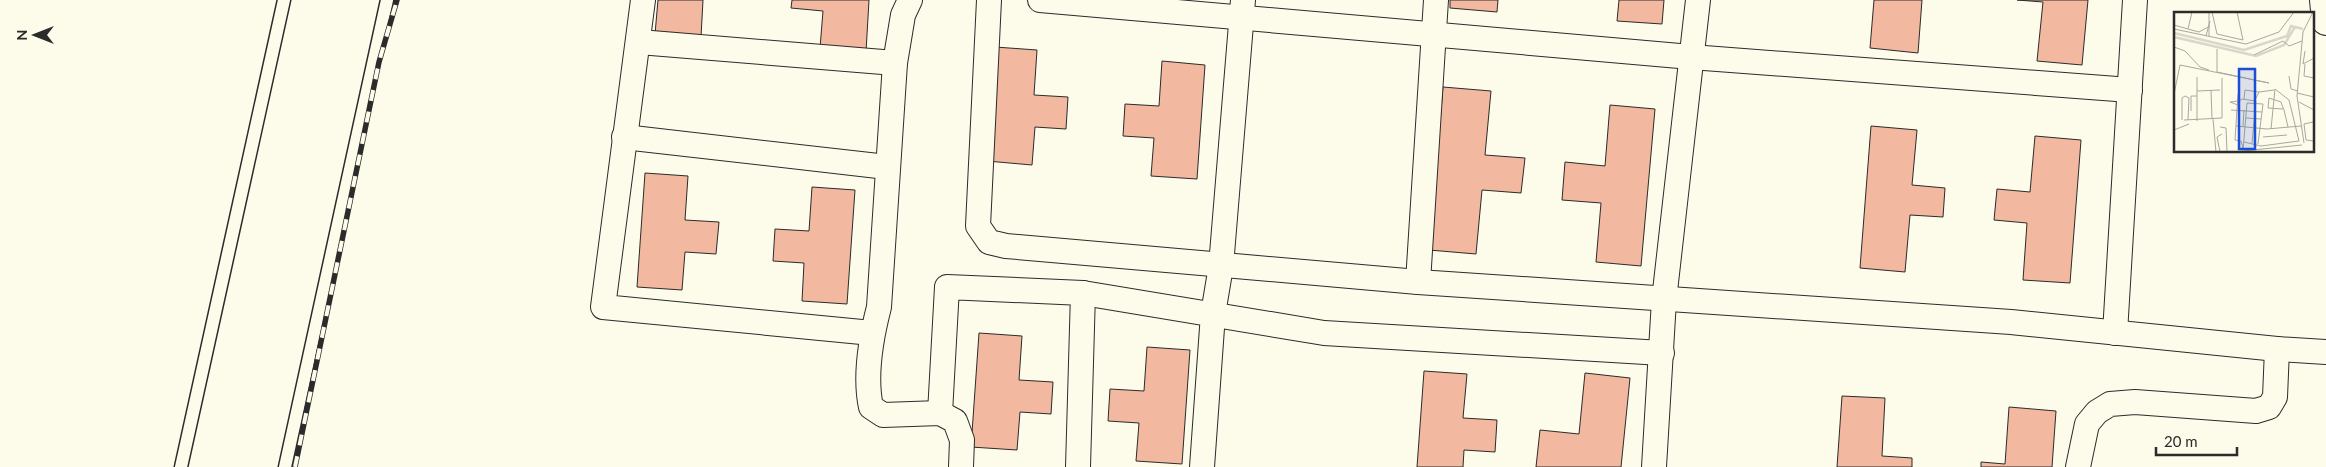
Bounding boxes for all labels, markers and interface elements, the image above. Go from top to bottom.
north arrow [10,10,60,60]
inset map [2174,12,2314,152]
text: N [13,30,30,40]
scale bar [2156,424,2237,456]
text: 20 m [2164,432,2198,450]

